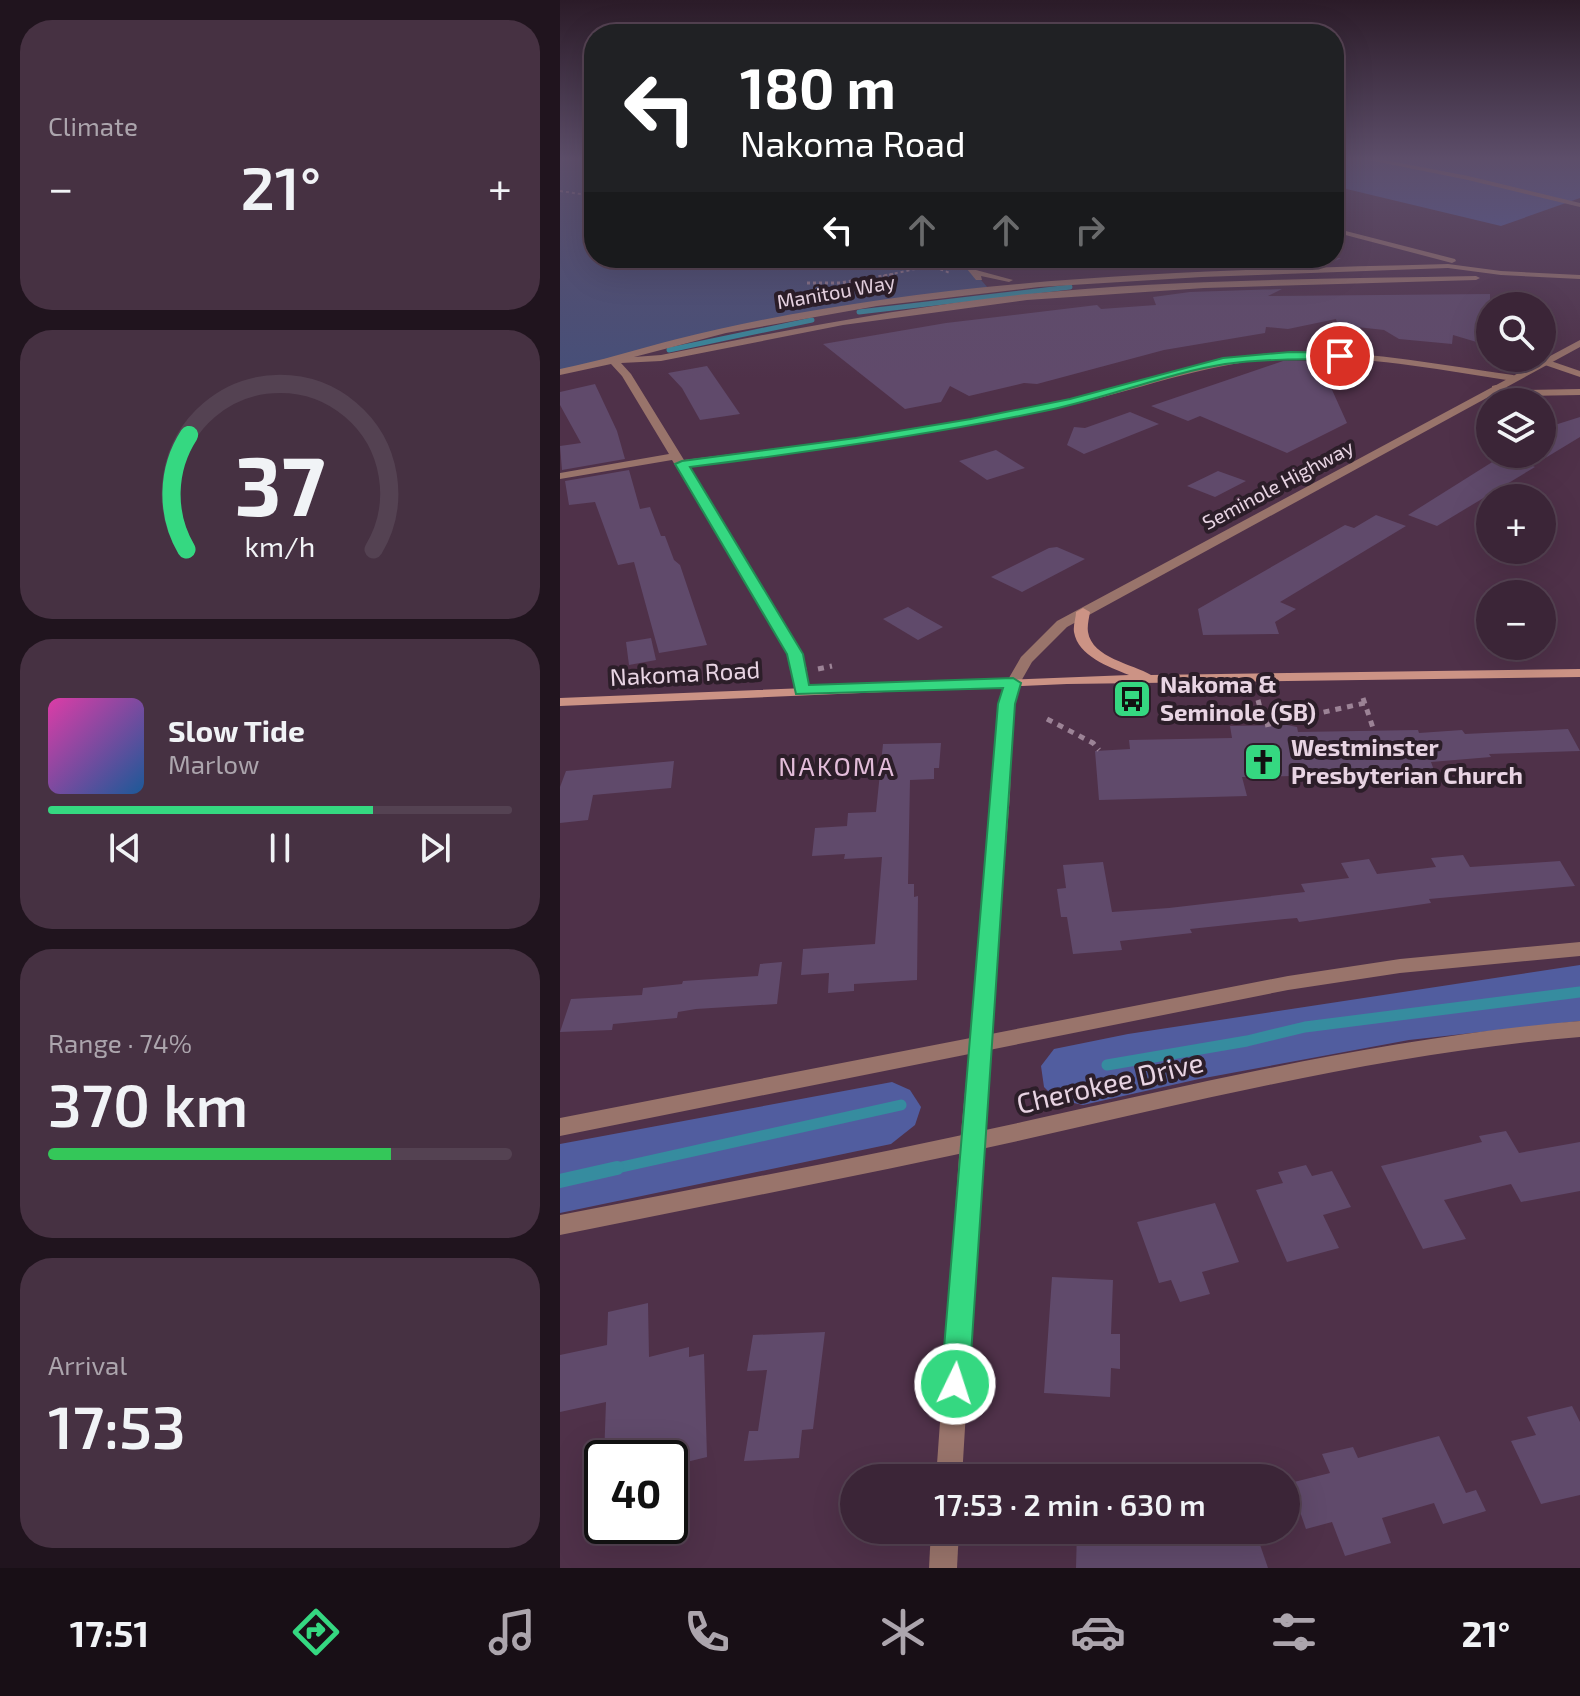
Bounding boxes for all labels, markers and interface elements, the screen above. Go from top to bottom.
text: 180 m [740,53,896,120]
icon: left [608,56,712,160]
text: Climate [48,110,138,141]
text: Nakoma Road [740,121,966,164]
text: 21° [240,150,321,222]
text: − [48,160,74,213]
text: + [488,160,512,213]
icon: left [816,208,860,252]
icon: ahead [900,208,944,252]
icon: ahead [984,208,1028,252]
icon: right [1068,208,1112,252]
street label: Manitou Way [775,269,897,313]
map controls [1476,292,1556,660]
button: search [1476,292,1556,372]
pin [1306,322,1374,390]
icon: arrive [1318,334,1362,378]
button: layers [1476,388,1556,468]
text: 37 [234,433,326,533]
street label: Seminole Highway [1198,434,1358,534]
button: + [1476,484,1556,564]
text: km/h [245,529,315,564]
button: − [1476,580,1556,660]
street label: Nakoma Road [609,654,761,691]
place label: Nakoma & Seminole (SB) [1160,669,1316,726]
bus stop icon: Nakoma & Seminole (SB) [1111,678,1153,720]
text: Slow Tide [168,712,305,748]
place label: Westminster Presbyterian Church [1291,732,1523,789]
church icon: Westminster Presbyterian Church [1242,741,1284,783]
text: Marlow [168,748,259,779]
district label: NAKOMA [778,750,896,781]
icon: previous [103,826,147,870]
icon: pause [258,826,302,870]
icon: next [413,826,457,870]
text: Range · 74% [48,1027,192,1058]
street label: Cherokee Drive [1013,1044,1206,1120]
text: 370 km [48,1067,248,1139]
position arrow [913,1342,997,1426]
text: Arrival [48,1349,127,1380]
text: 17:53 [48,1389,186,1461]
speed limit sign: 40 [584,1440,688,1544]
text: 17:53 · 2 min · 630 m [934,1486,1206,1522]
icon: directions [288,1604,344,1660]
icon: music [484,1604,540,1660]
icon: phone [679,1604,735,1660]
icon: climate [875,1604,931,1660]
icon: car [1070,1604,1126,1660]
icon: filters [1266,1604,1322,1660]
text: 17:51 [70,1611,149,1654]
text: 21° [1461,1611,1510,1654]

